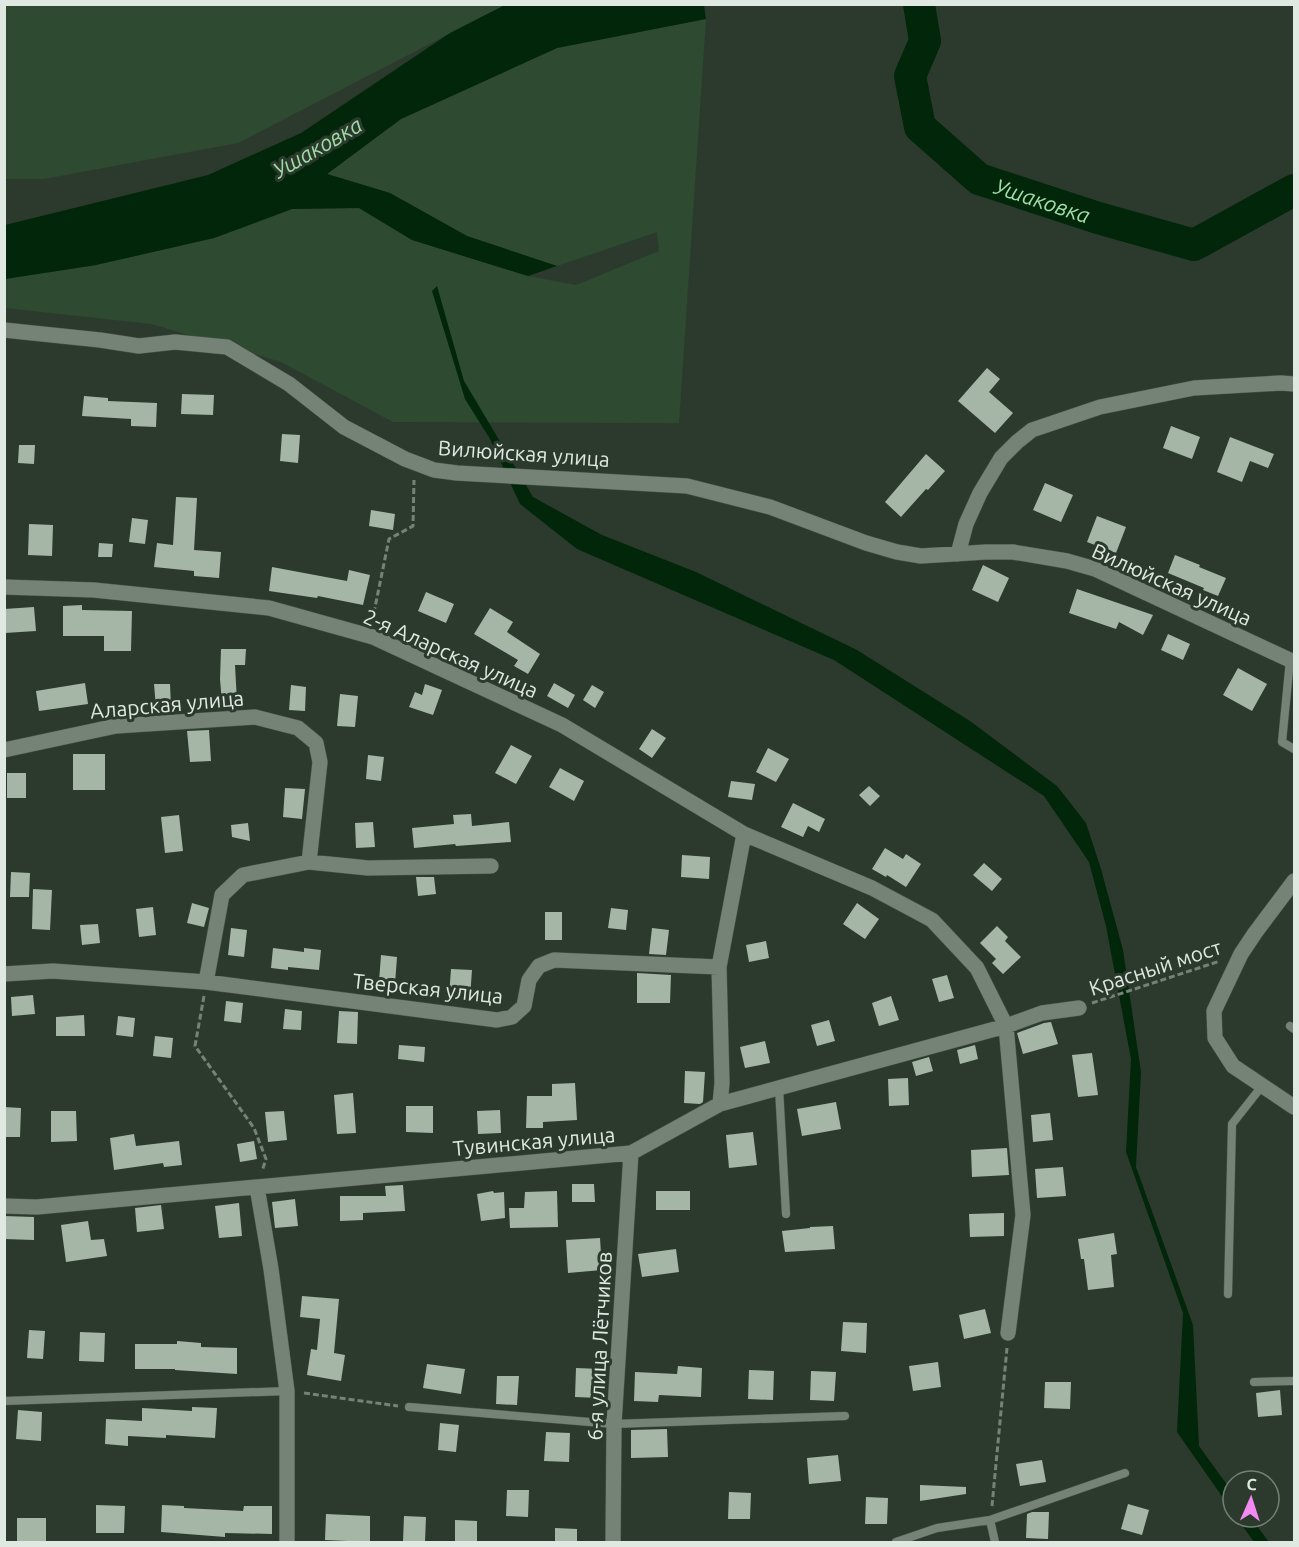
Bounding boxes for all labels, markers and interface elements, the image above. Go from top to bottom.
water label: Ушаковка [267,111,366,183]
water label: Ушаковка [991,172,1093,227]
street label: Вилюйская улица [437,435,611,471]
street label: Вилюйская улица [1089,538,1255,630]
street label: 2-я Аларская улица [360,604,542,702]
street label: Аларская улица [89,685,245,723]
street label: Красный мост [1086,934,1225,1000]
street label: Тверская улица [352,968,504,1008]
street label: Тувинская улица [452,1122,616,1160]
street label: 6-я улица Лётчиков [582,1251,616,1441]
north arrow [1221,1469,1281,1529]
text: С [1246,1475,1257,1493]

